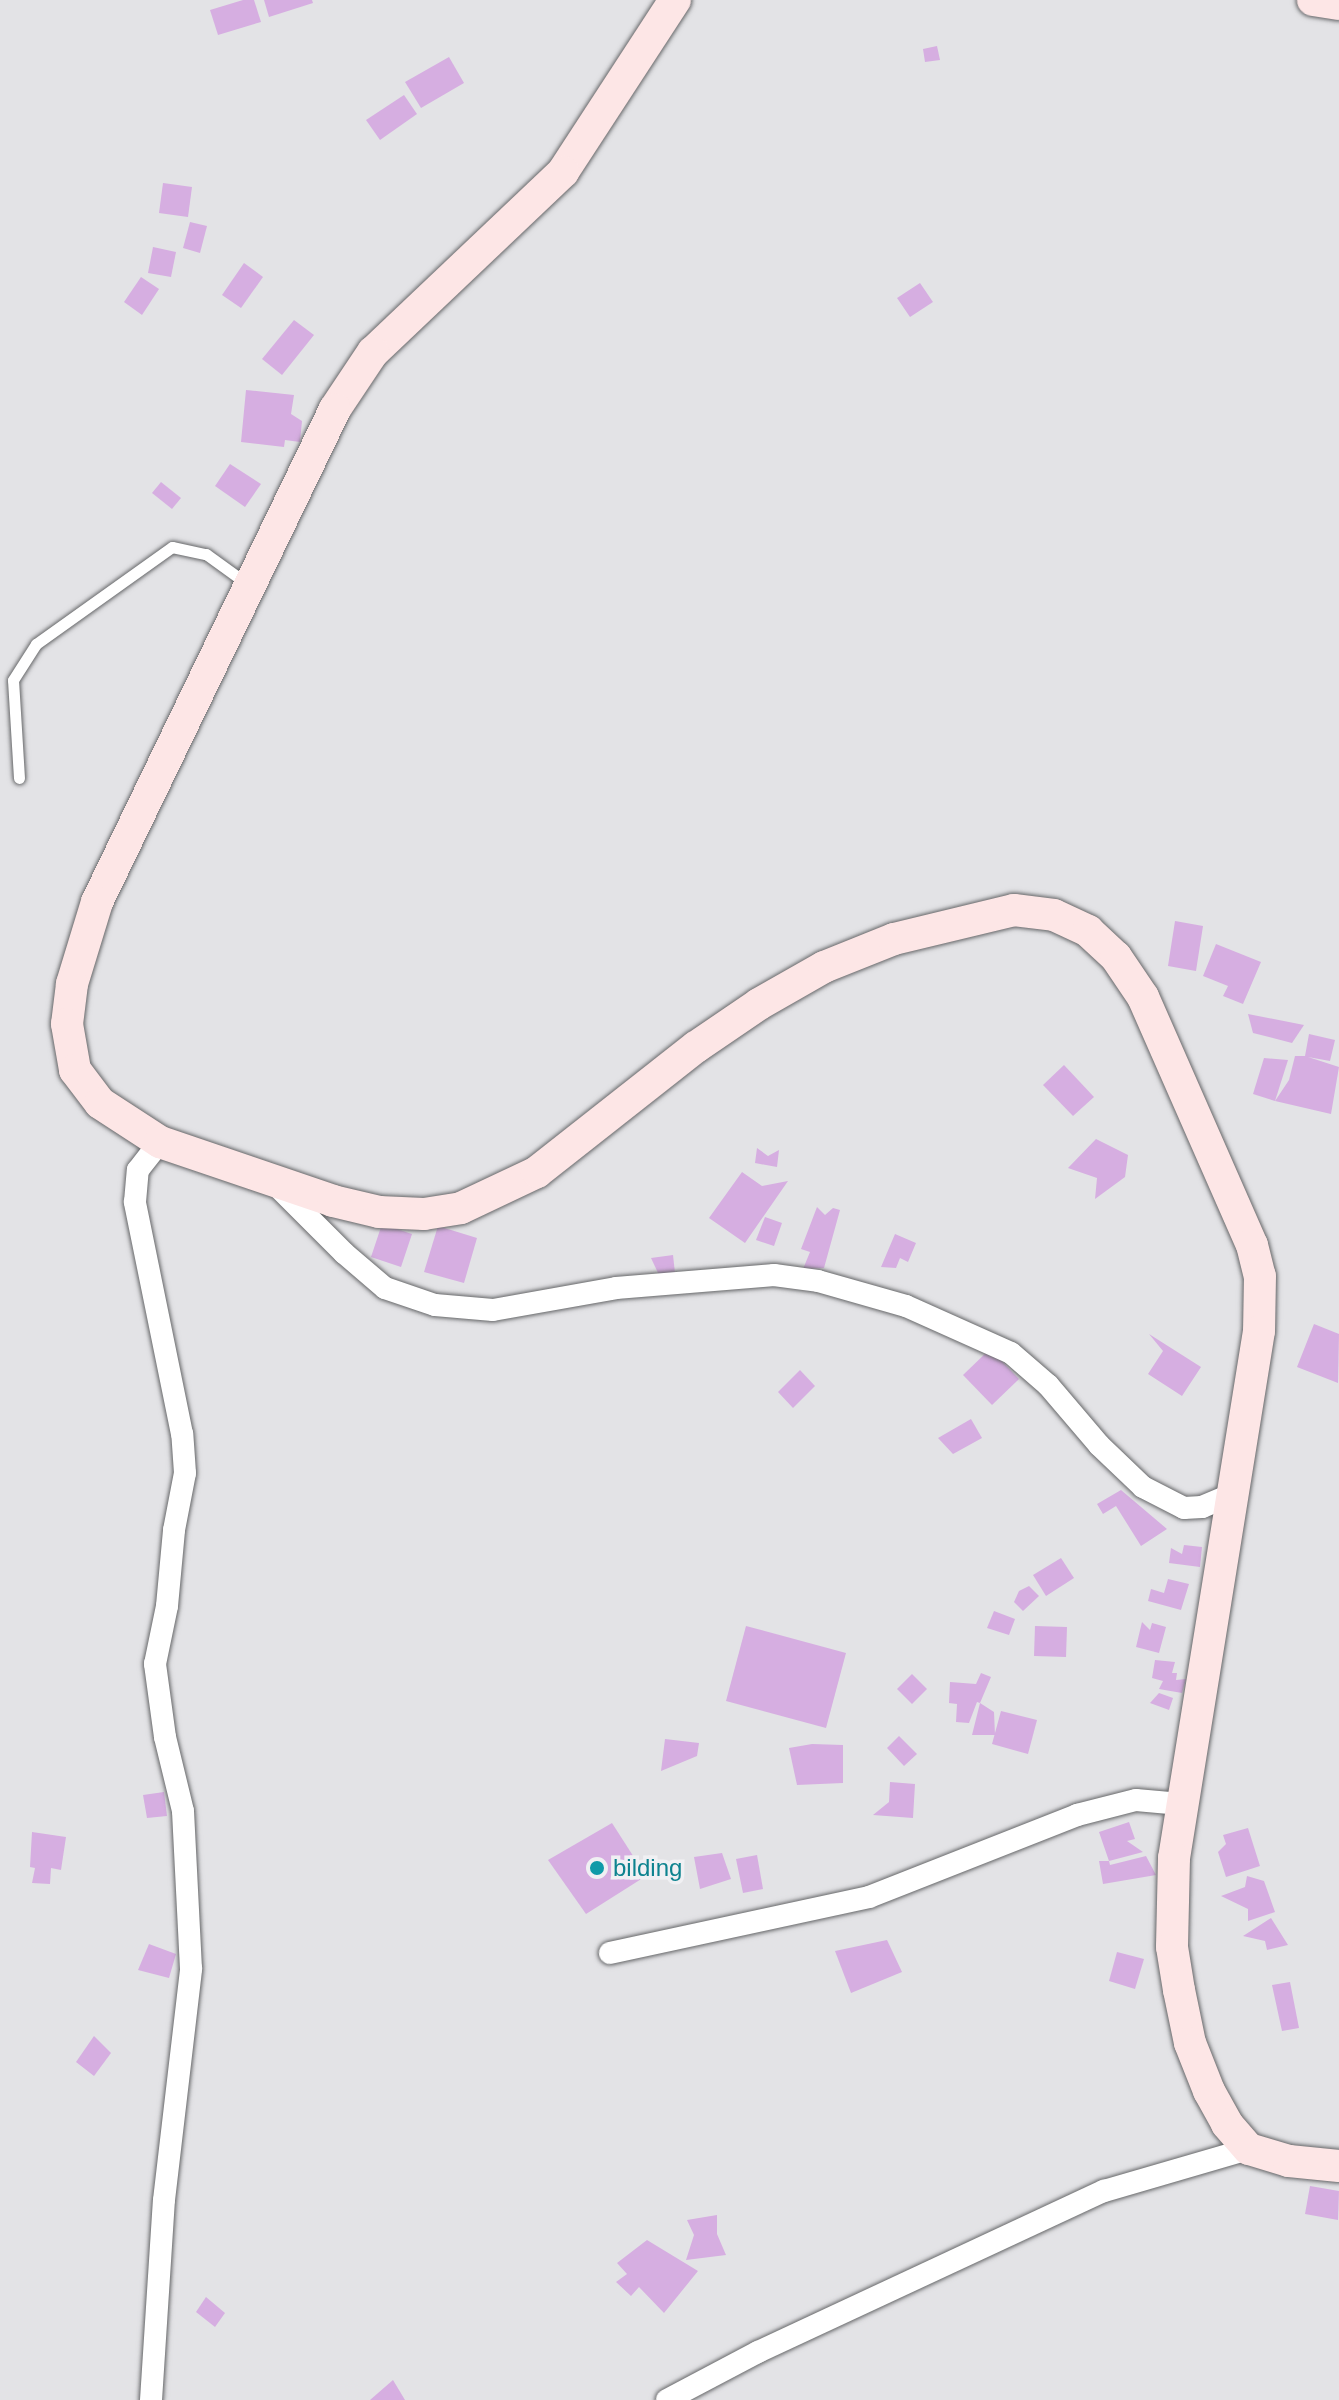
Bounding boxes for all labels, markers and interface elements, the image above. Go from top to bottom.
place label: bilding [613,1854,682,1882]
marker: bilding [588,1859,606,1877]

